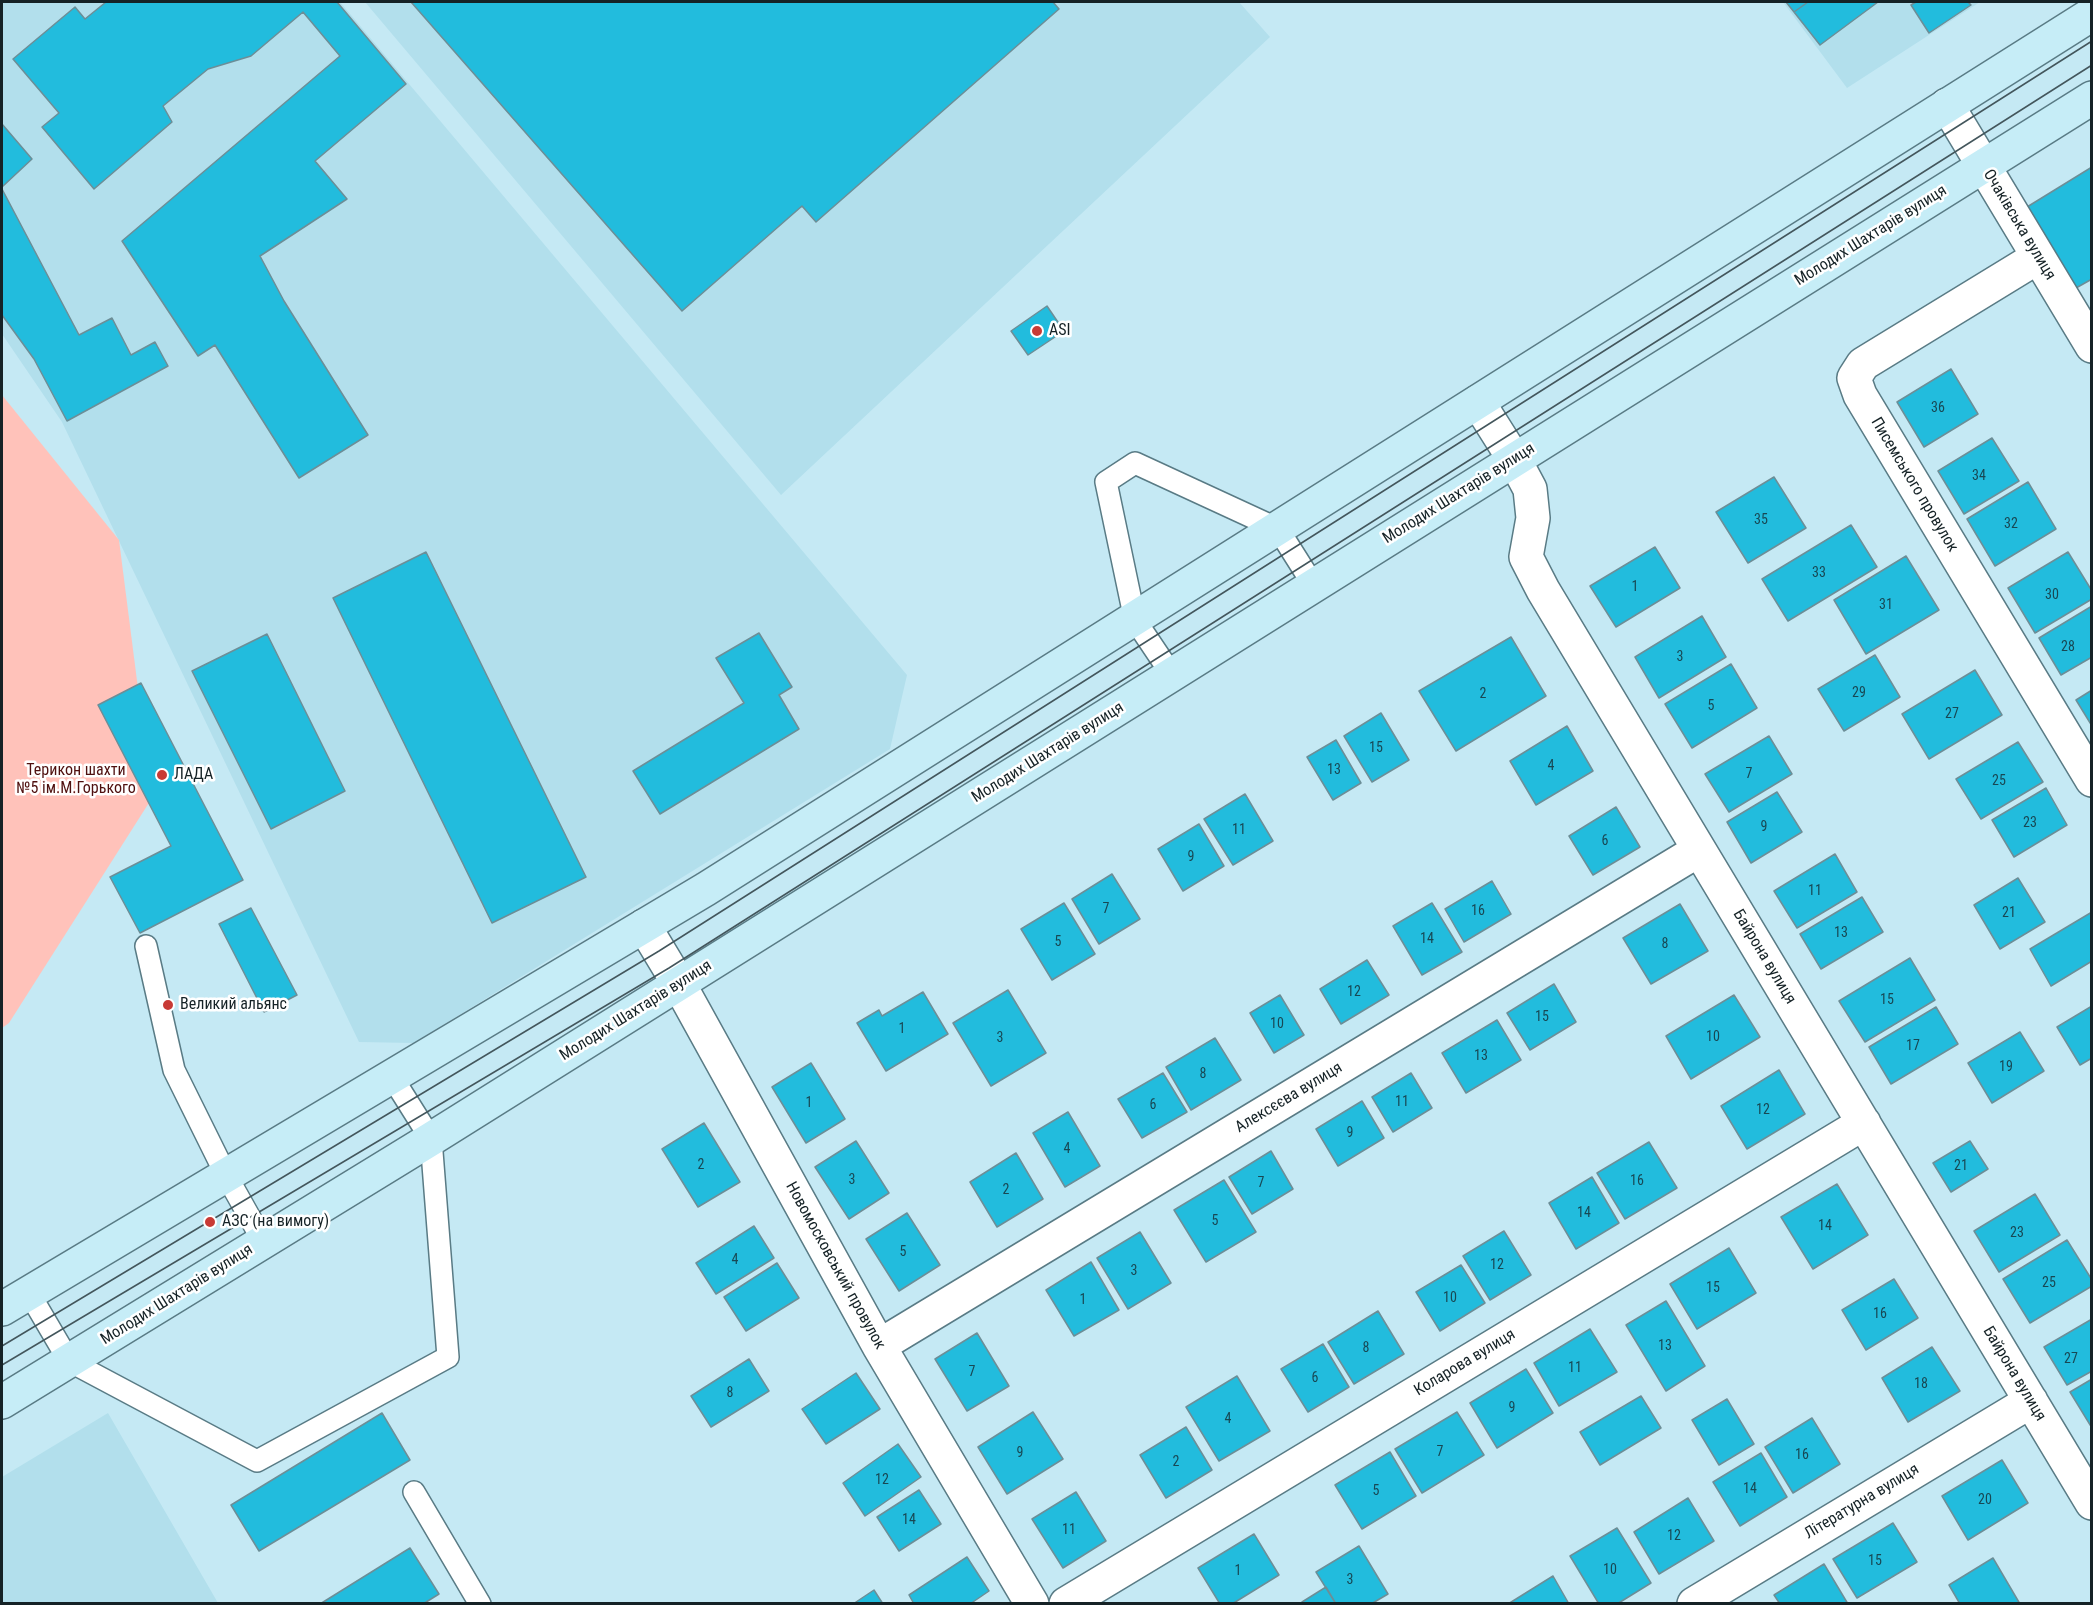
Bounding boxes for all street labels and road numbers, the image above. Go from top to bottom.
street label: Очаківська вулиця [1979,166,2059,284]
street label: Молодих Шахтарів вулиця [1792,181,1950,291]
street label: Писемського провулок [1866,414,1962,556]
street label: Молодих Шахтарів вулиця [1380,439,1538,549]
street label: Молодих Шахтарів вулиця [969,698,1127,808]
street label: Байрона вулиця [1728,906,1800,1008]
street label: Молодих Шахтарів вулиця [557,956,715,1066]
street label: Алексєєва вулиця [1232,1059,1346,1137]
street label: Новомосковський провулок [781,1179,889,1353]
street label: Молодих Шахтарів вулиця [98,1240,256,1350]
street label: Байрона вулиця [1978,1323,2050,1425]
street label: Коларова вулиця [1411,1325,1519,1401]
street label: Літературна вулиця [1801,1460,1923,1544]

